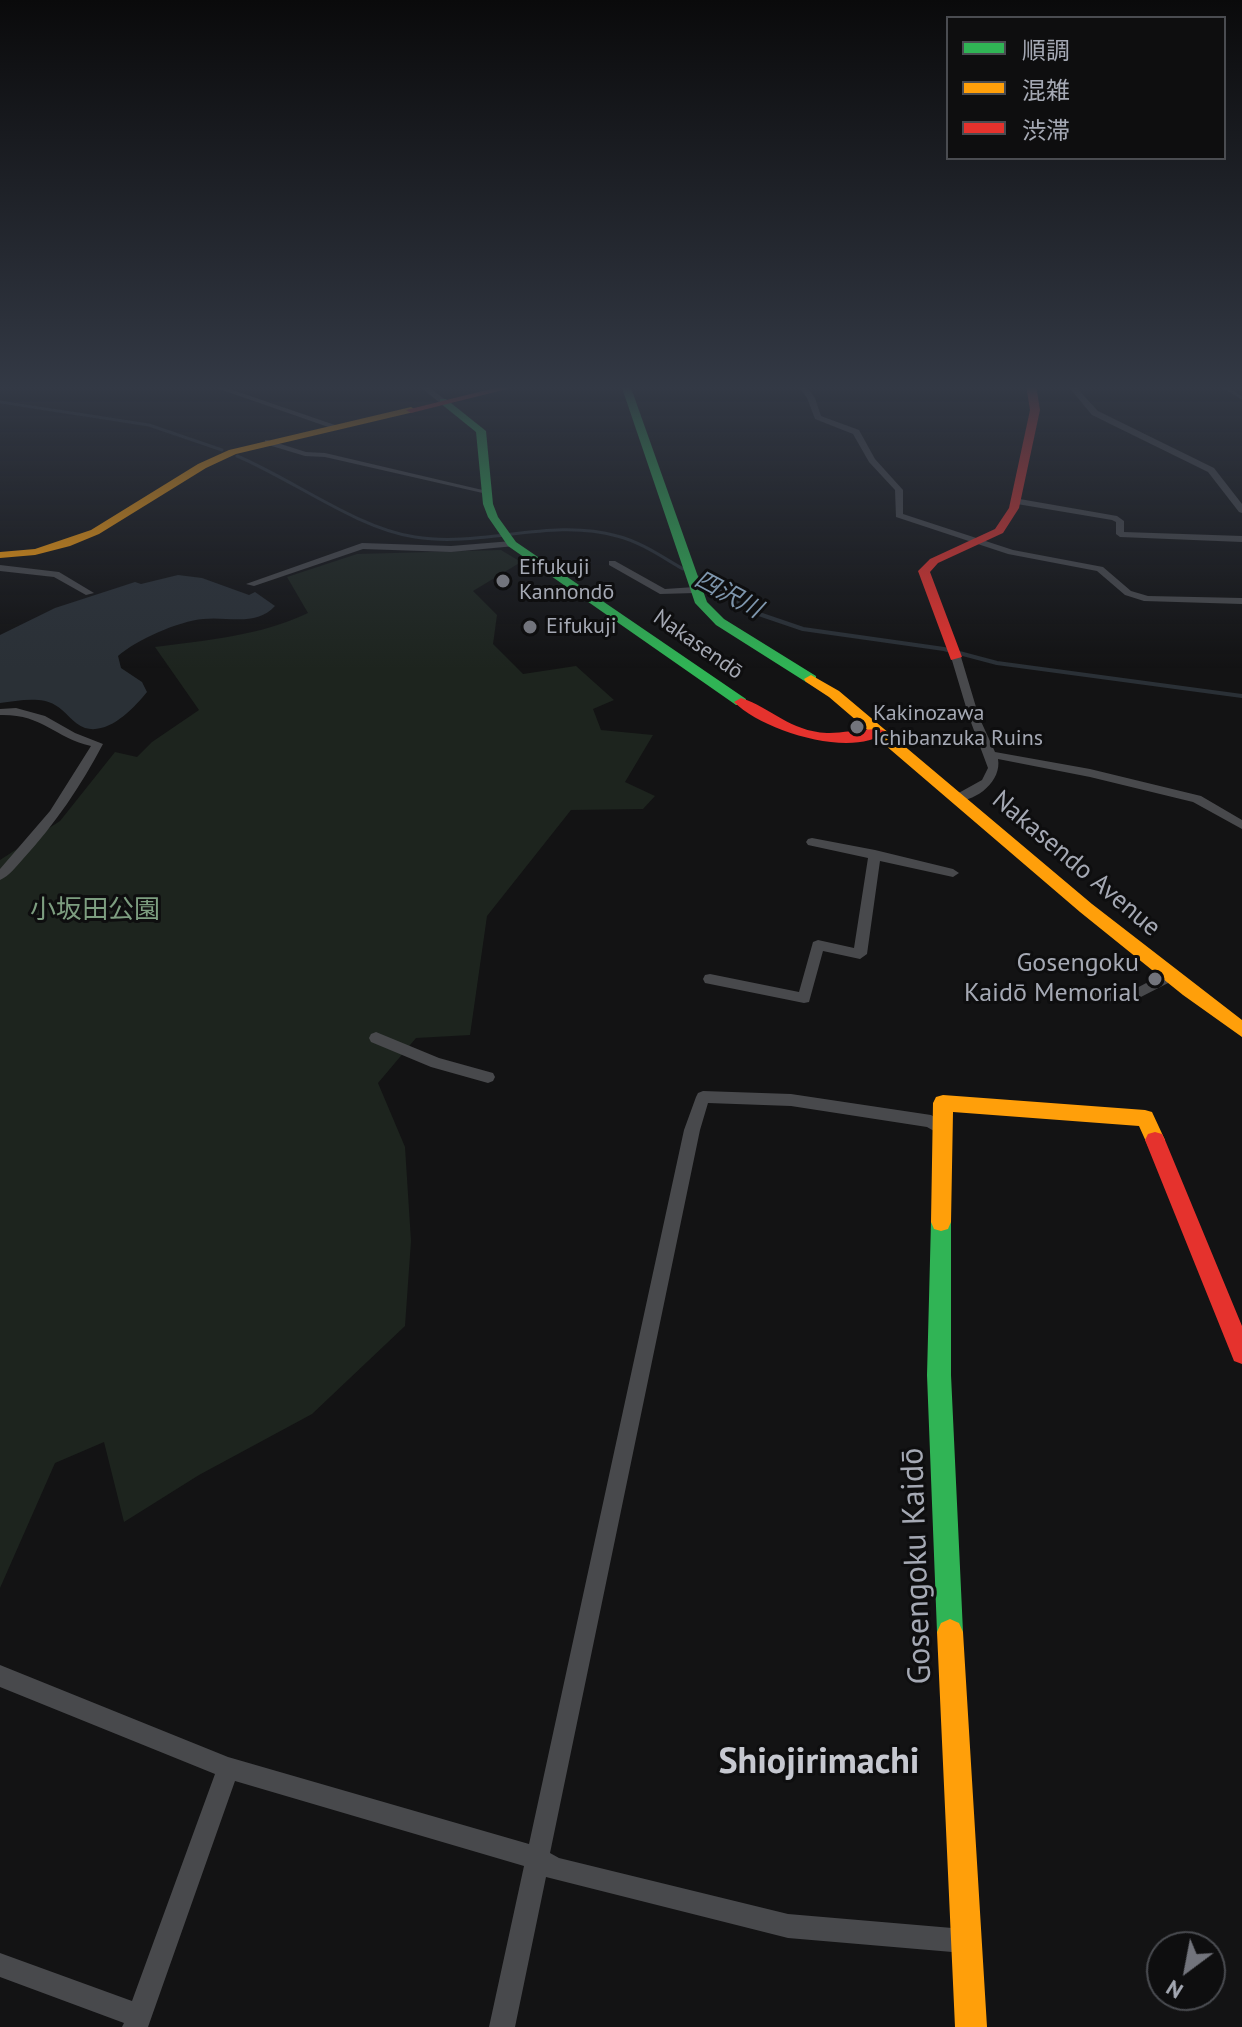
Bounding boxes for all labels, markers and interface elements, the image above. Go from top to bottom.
legend [946,16,1226,160]
text: 順調 [1022,35,1070,66]
text: 混雑 [1022,75,1070,106]
text: 渋滞 [1022,115,1070,146]
place label: Eifukuji Kannondō [519,555,614,606]
water label: 四沢川 [689,565,767,625]
marker: Eifukuji Kannondō [494,572,512,590]
street label: Nakasendō [648,605,748,685]
place label: Eifukuji [546,614,617,640]
marker: Eifukuji [521,618,539,636]
place label: Kakinozawa Ichibanzuka Ruins [873,701,1043,752]
marker: Kakinozawa Ichibanzuka Ruins [848,718,866,736]
street label: Nakasendo Avenue [985,784,1167,944]
park label: 小坂田公園 [30,895,160,927]
place label: Gosengoku Kaidō Memorial [964,948,1139,1010]
marker: Gosengoku Kaidō Memorial [1146,970,1164,988]
street label: Gosengoku Kaidō [894,1447,940,1685]
district label: Shiojirimachi [718,1741,920,1785]
north arrow [1146,1931,1226,2011]
text: N [1161,1974,1188,2005]

